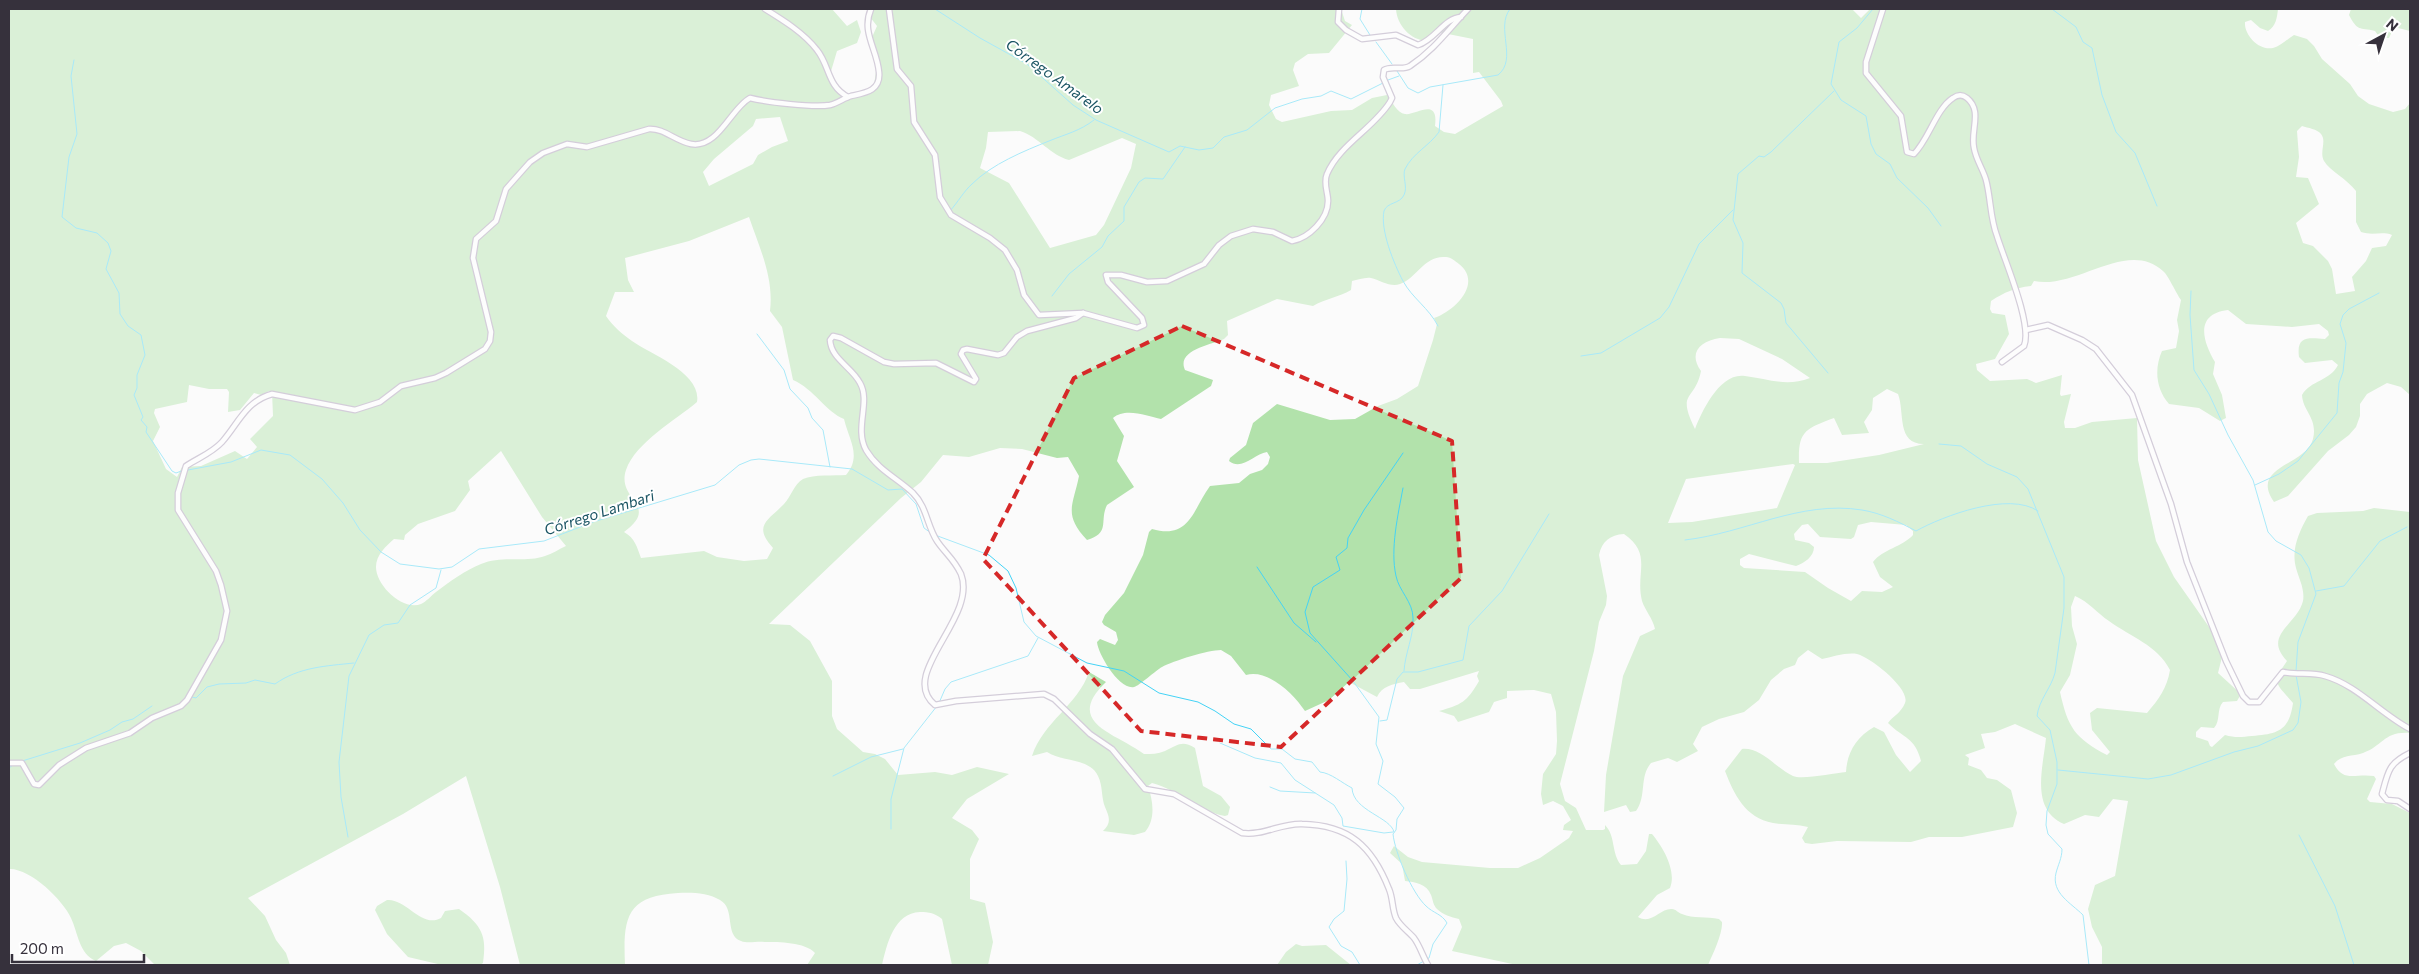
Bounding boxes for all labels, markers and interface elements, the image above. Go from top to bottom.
north arrow [2359,10,2409,60]
text: N [2383,15,2402,35]
water label: Córrego Amarelo [1003,35,1107,118]
water label: Córrego Lambari [542,485,657,538]
scale bar [12,932,145,964]
text: 200 m [20,939,64,957]

